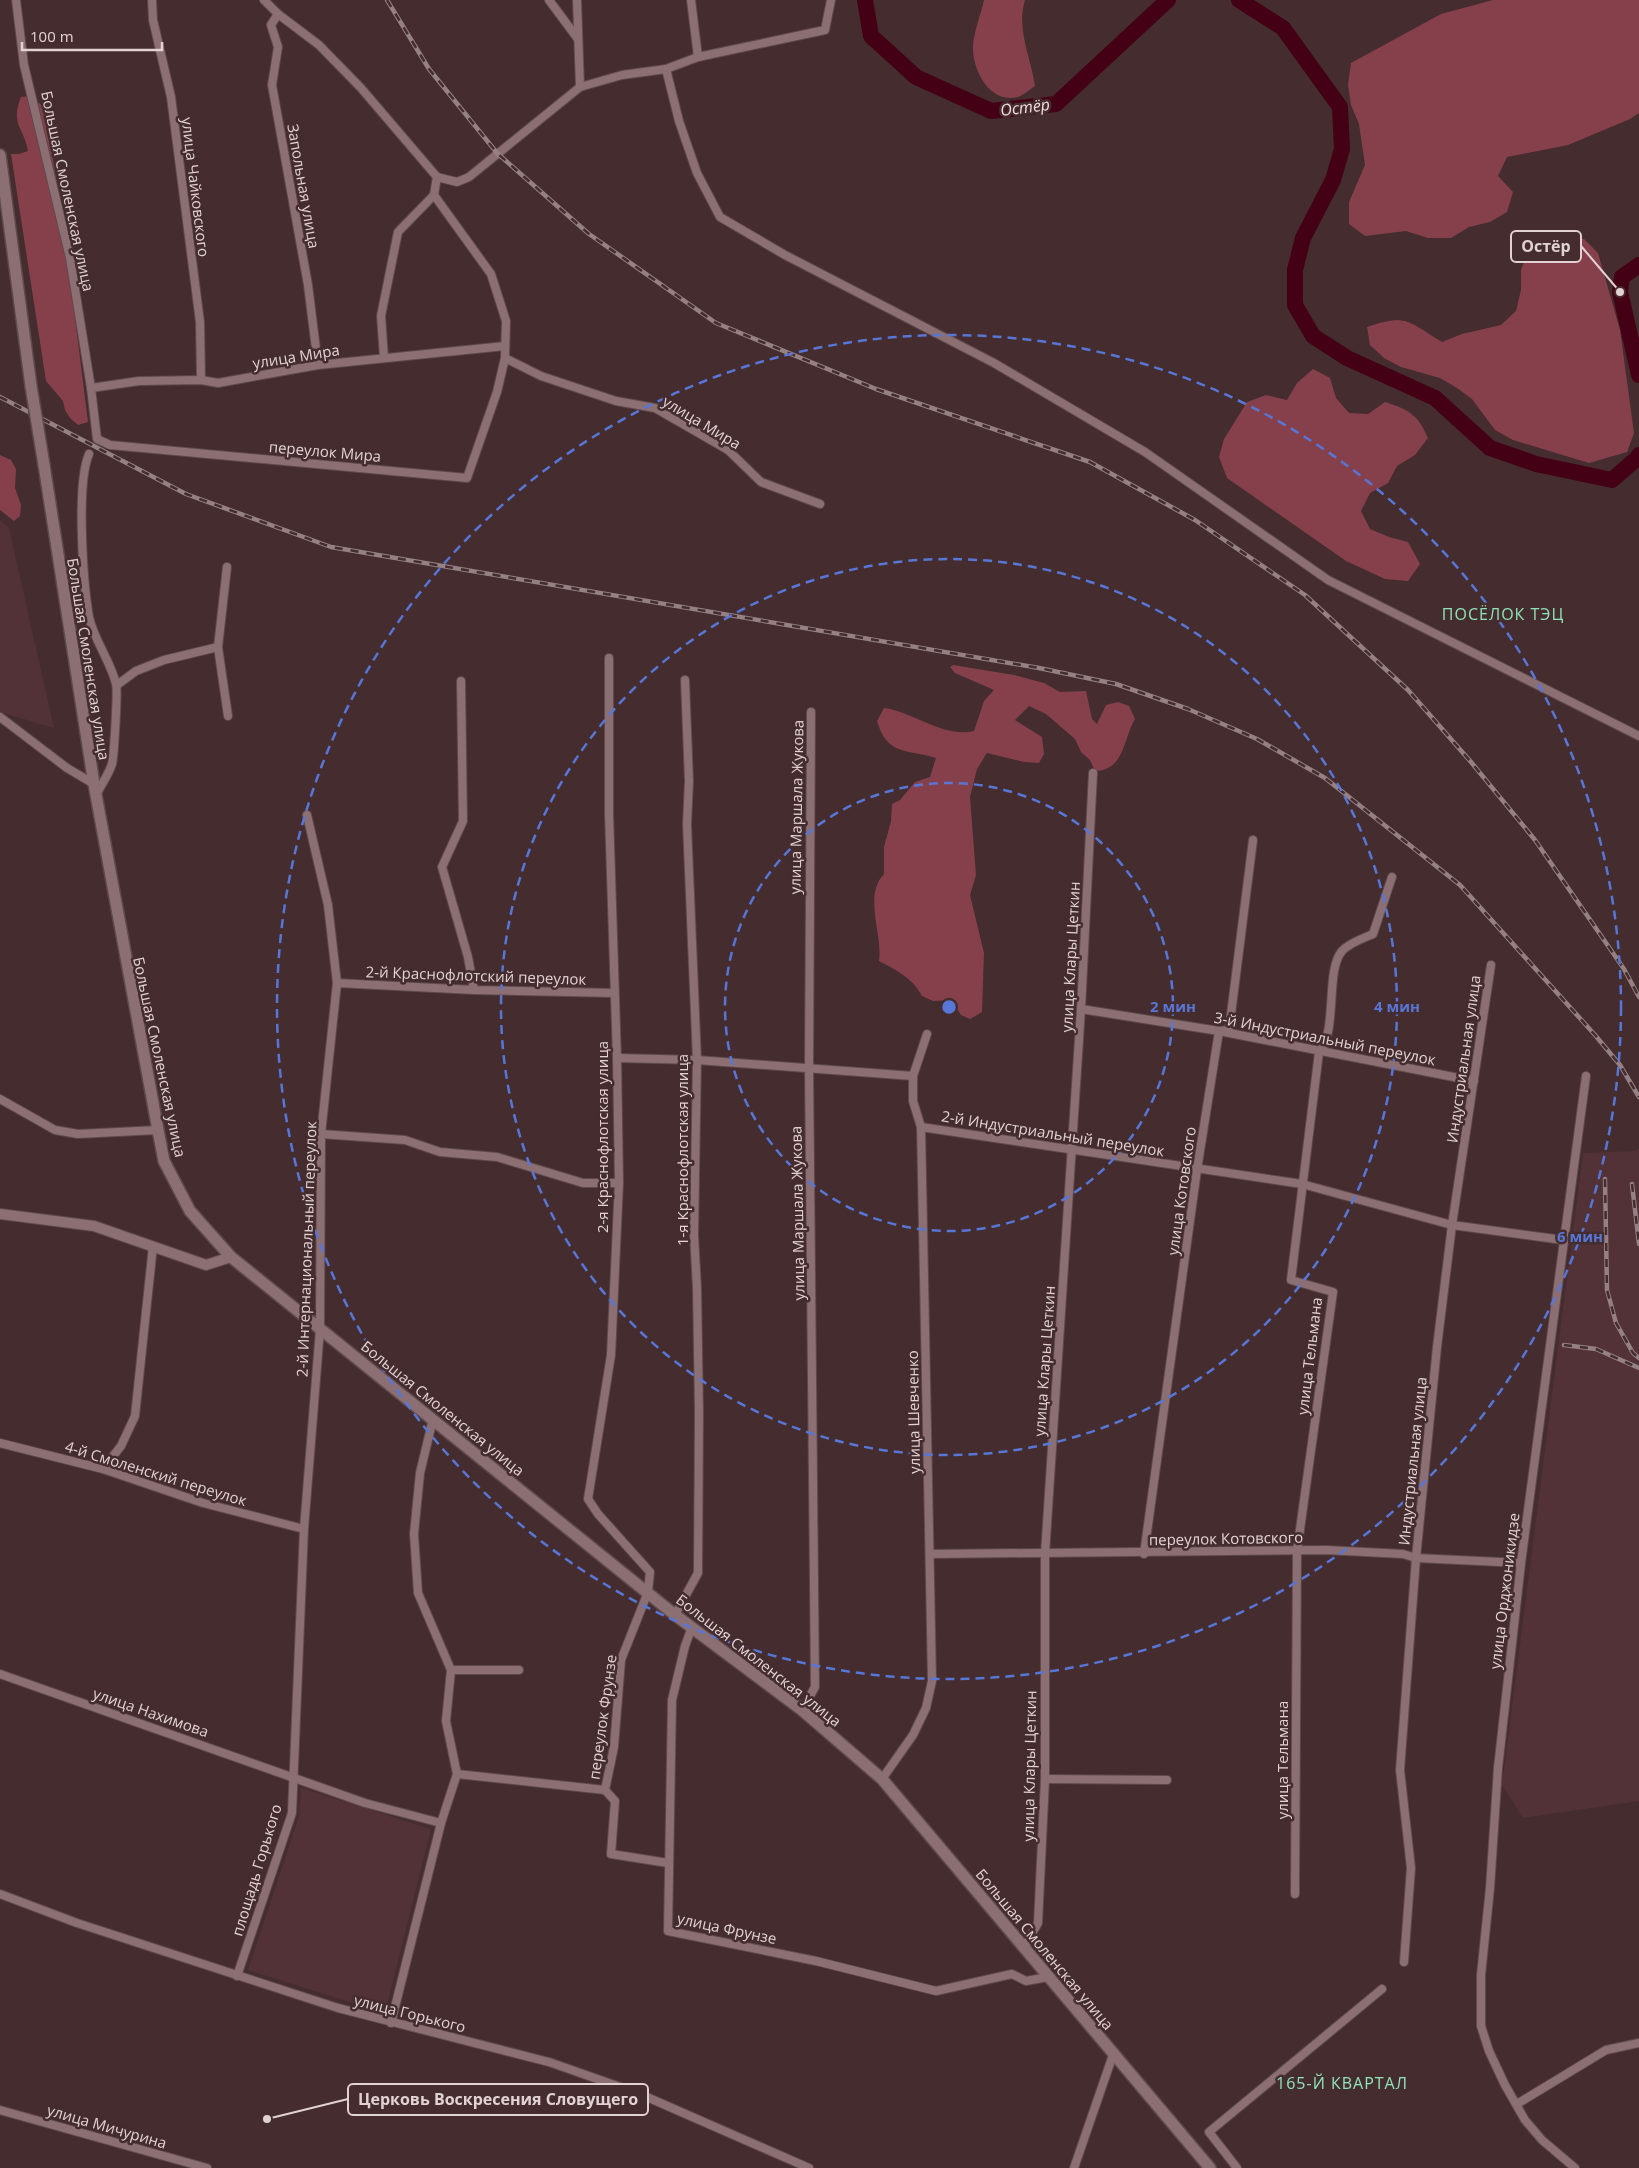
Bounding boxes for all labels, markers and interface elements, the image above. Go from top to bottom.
scale bar [22,20,162,52]
text: 100 m [30,26,74,46]
street label: Большая Смоленская улица [37,89,99,293]
water label: Остёр [999,93,1051,121]
street label: улица Чайковского [178,116,214,258]
street label: Запольная улица [283,122,325,250]
callout: Остёр [1511,231,1581,262]
text: Остёр [1521,235,1571,257]
street label: улица Мира [251,339,341,373]
street label: улица Мира [659,391,745,453]
street label: переулок Мира [268,436,382,466]
street label: Большая Смоленская улица [63,557,115,761]
district label: ПОСЁЛОК ТЭЦ [1442,603,1564,625]
street label: улица Маршала Жукова [784,720,808,894]
street label: улица Клары Цеткин [1056,881,1084,1033]
street label: Большая Смоленская улица [129,955,191,1159]
street label: 2-й Краснофлотский переулок [365,961,587,989]
street label: Индустриальная улица [1441,974,1485,1144]
text: 2 мин [1150,996,1196,1016]
text: 4 мин [1374,996,1420,1016]
centre of rings [940,998,958,1016]
street label: 3-й Индустриальный переулок [1213,1007,1438,1069]
street label: 2-я Краснофлотская улица [592,1041,612,1233]
street label: 1-я Краснофлотская улица [672,1054,692,1246]
street label: 2-й Индустриальный переулок [940,1106,1166,1161]
street label: 2-й Интернациональный переулок [292,1120,320,1377]
street label: улица Котовского [1162,1125,1200,1257]
street label: улица Маршала Жукова [785,1126,809,1300]
text: 6 мин [1557,1226,1603,1246]
street label: улица Клары Цеткин [1029,1285,1059,1437]
street label: улица Тельмана [1292,1296,1326,1416]
street label: Большая Смоленская улица [357,1336,529,1480]
street label: улица Шевченко [902,1350,924,1474]
street label: Индустриальная улица [1393,1376,1431,1546]
street label: 4-й Смоленский переулок [63,1436,249,1510]
street label: улица Орджоникидзе [1484,1512,1524,1670]
street label: переулок Котовского [1149,1527,1303,1549]
street label: Большая Смоленская улица [672,1589,846,1731]
street label: переулок Фрунзе [583,1653,621,1781]
street label: улица Нахимова [91,1683,211,1741]
street label: улица Клары Цеткин [1018,1690,1040,1842]
street label: улица Тельмана [1272,1701,1292,1819]
street label: площадь Горького [226,1801,286,1939]
street label: Большая Смоленская улица [972,1864,1118,2034]
street label: улица Фрунзе [675,1908,779,1948]
street label: улица Горького [352,1989,468,2037]
district label: 165-Й КВАРТАЛ [1276,2072,1408,2094]
callout: Церковь Воскресения Словущего [348,2084,648,2115]
text: Церковь Воскресения Словущего [358,2088,638,2110]
street label: улица Мичурина [45,2099,169,2153]

